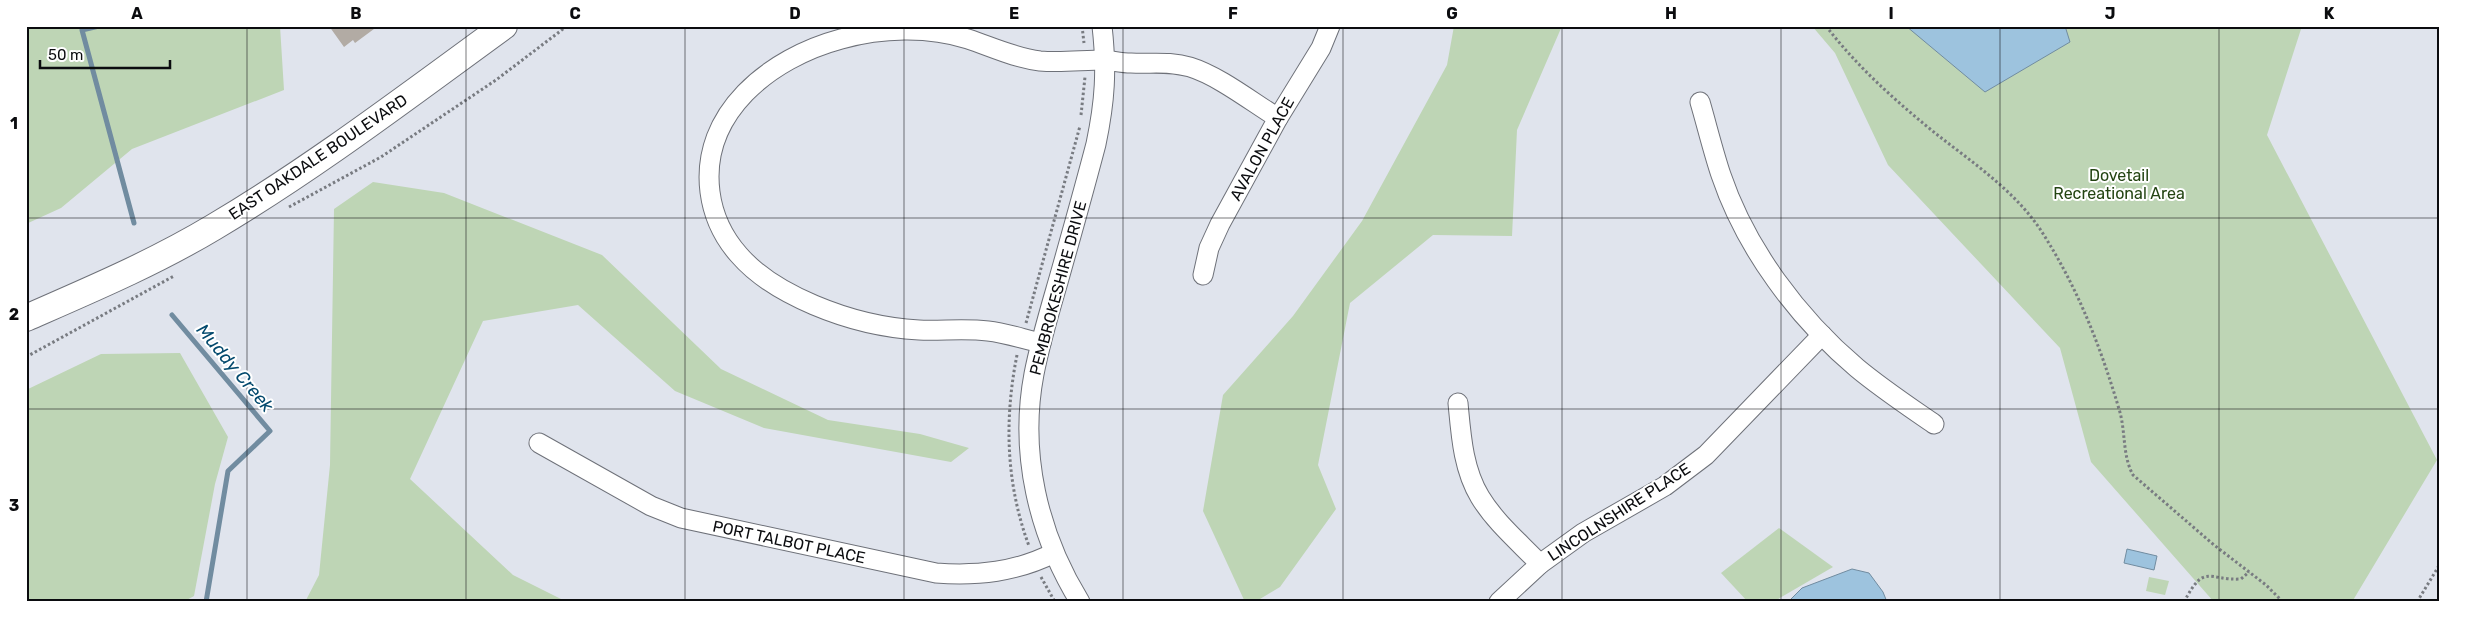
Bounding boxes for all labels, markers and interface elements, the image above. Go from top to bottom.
text: A [131,4,143,23]
text: B [350,4,362,23]
text: C [569,4,581,23]
text: D [789,4,801,23]
text: E [1009,4,1019,23]
text: F [1228,4,1238,23]
text: G [1446,4,1458,23]
text: H [1665,4,1677,23]
text: I [1888,4,1894,23]
text: J [2105,4,2115,23]
text: K [2324,4,2335,23]
scale bar [40,38,170,70]
text: 50 m [48,46,83,64]
street label: EAST OAKDALE BOULEVARD [225,90,411,224]
street label: AVALON PLACE [1226,94,1298,204]
text: 1 [10,114,18,133]
park label: Dovetail Recreational Area [2053,166,2185,203]
street label: PEMBROKESHIRE DRIVE [1026,199,1090,377]
text: 2 [9,305,19,324]
water label: Muddy Creek [192,319,279,417]
street label: LINCOLNSHIRE PLACE [1544,459,1694,565]
text: 3 [9,496,19,515]
street label: PORT TALBOT PLACE [711,517,867,567]

